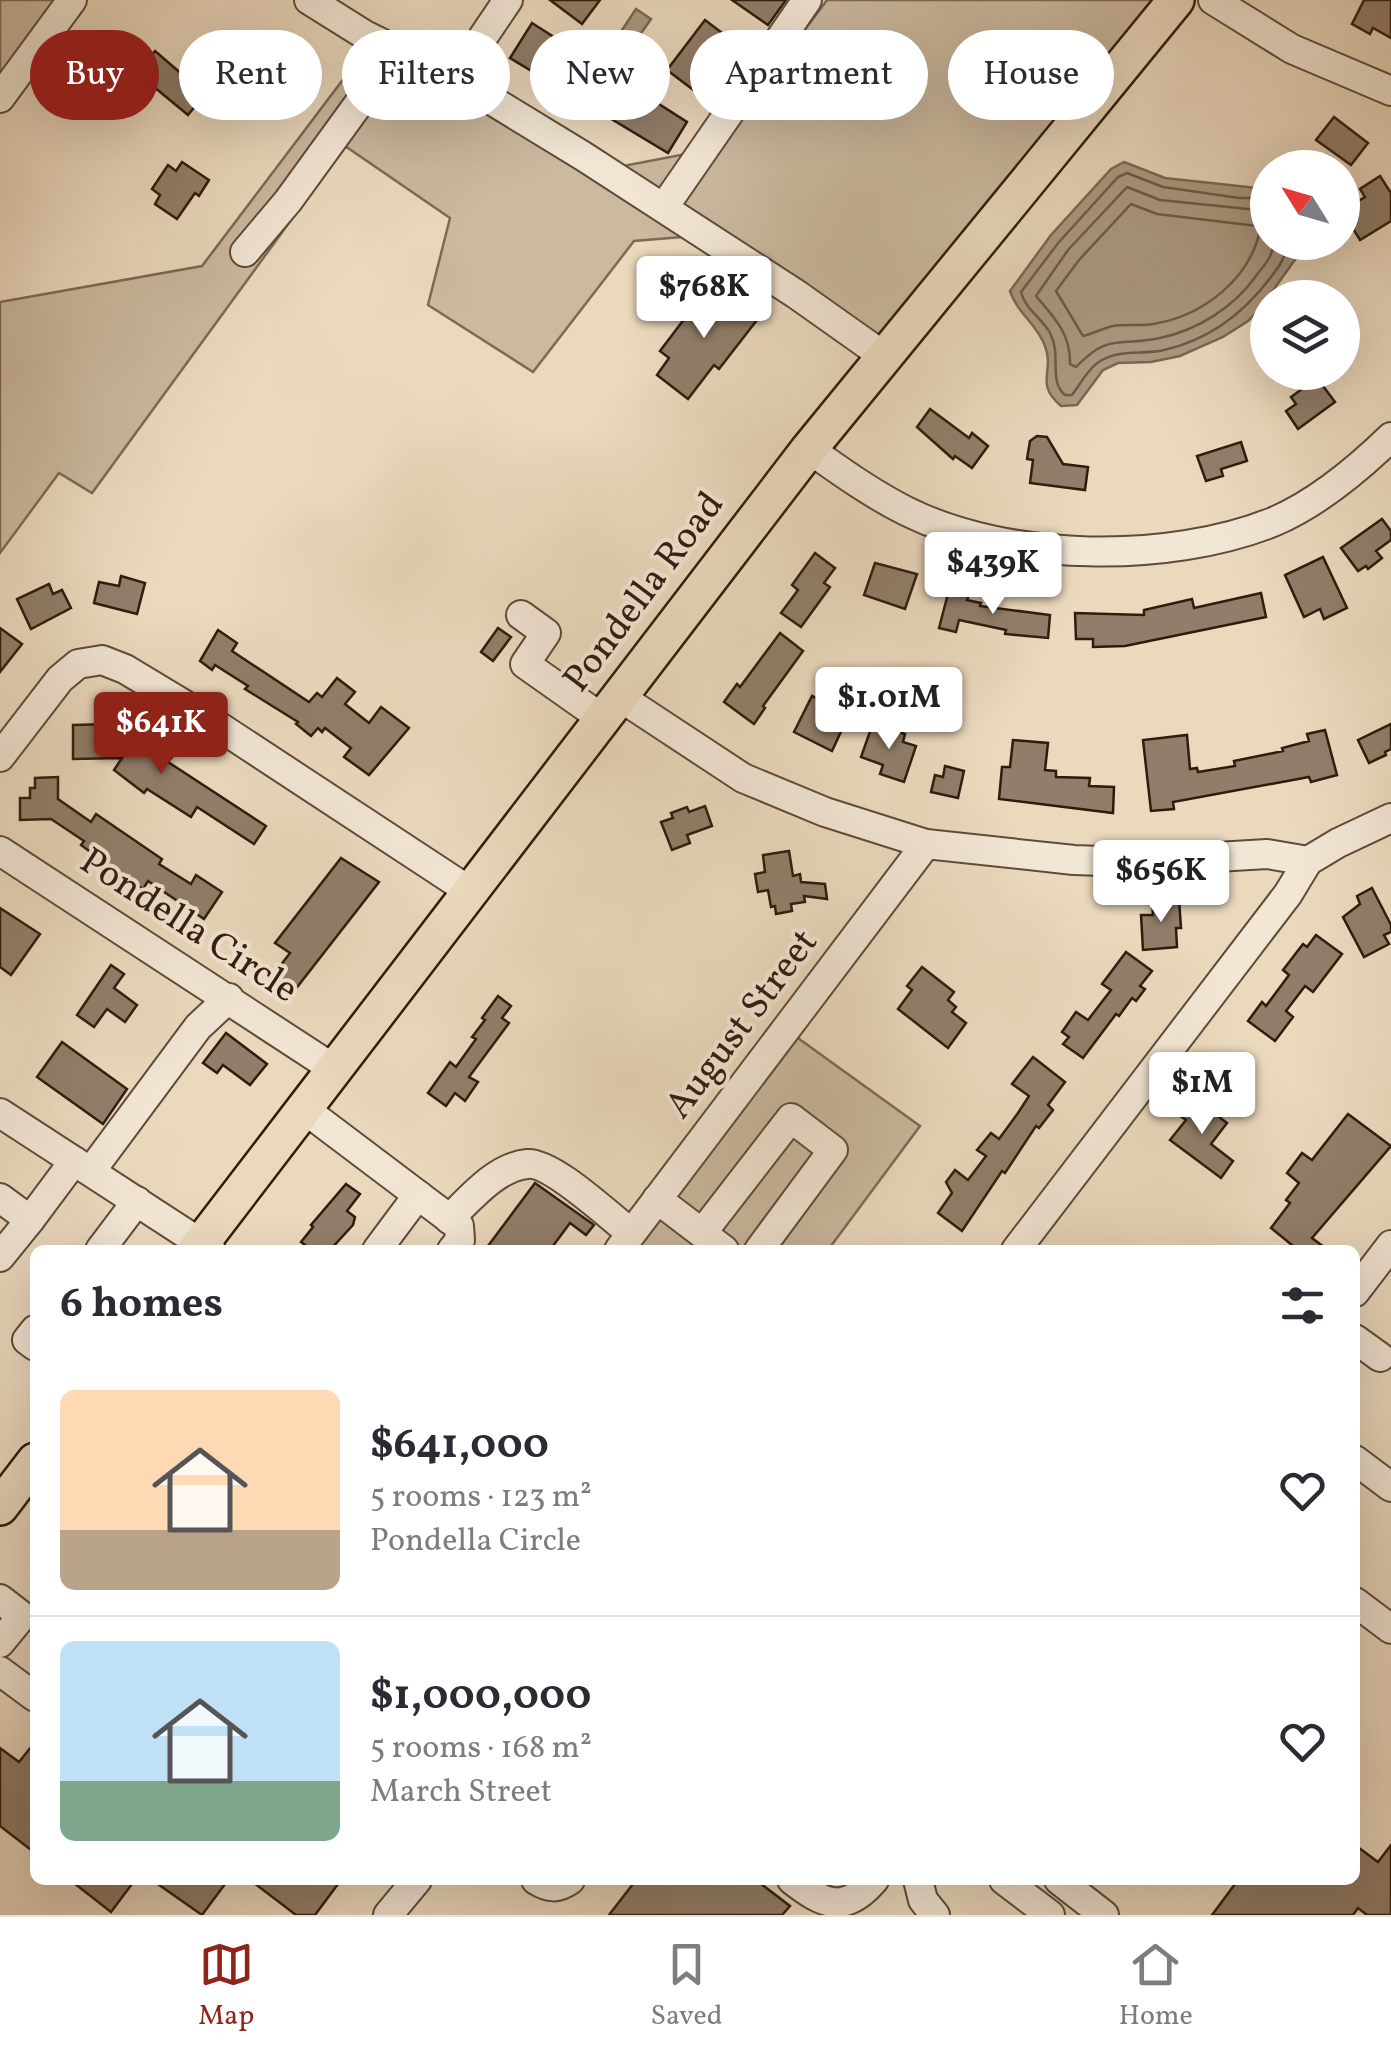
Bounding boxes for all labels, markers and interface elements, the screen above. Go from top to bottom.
chip: Buy [30,30,159,120]
chip: Rent [179,30,322,120]
chip: Filters [342,30,510,120]
chip: New [530,30,670,120]
chip: Apartment [690,30,928,120]
chip: House [948,30,1114,120]
north arrow [1250,150,1360,260]
map controls [1250,150,1360,390]
pin: $768K [634,256,774,341]
text: $768K [659,266,750,310]
button: layers [1250,280,1360,390]
street label: Pondella Road [552,482,738,704]
pin: $439K [923,532,1063,617]
text: $439K [947,542,1039,586]
pin: $1.01M [808,667,970,752]
text: $1.01M [837,677,941,721]
pin: $641K [91,692,231,777]
text: $641K [116,702,206,746]
street label: Pondella Circle [69,837,307,1017]
pin: $656K [1091,840,1231,925]
text: $656K [1115,850,1207,894]
street label: August Street [654,919,832,1131]
pin: $1M [1154,1052,1250,1137]
text: $1M [1171,1062,1233,1106]
text: 6 homes [60,1276,223,1335]
icon: filters [1275,1278,1330,1333]
text: $641,000 [370,1417,549,1476]
icon: home [140,1430,260,1550]
icon: heart [1275,1463,1330,1518]
text: 5 rooms · 123 m² [370,1476,592,1520]
text: Pondella Circle [370,1520,581,1564]
text: $1,000,000 [370,1668,591,1727]
icon: home [140,1681,260,1801]
icon: heart [1275,1714,1330,1769]
text: 5 rooms · 168 m² [370,1727,592,1771]
text: March Street [370,1771,552,1815]
tab: Map [198,1937,254,2036]
tab: Saved [650,1937,723,2036]
tab: Home [1119,1937,1193,2036]

